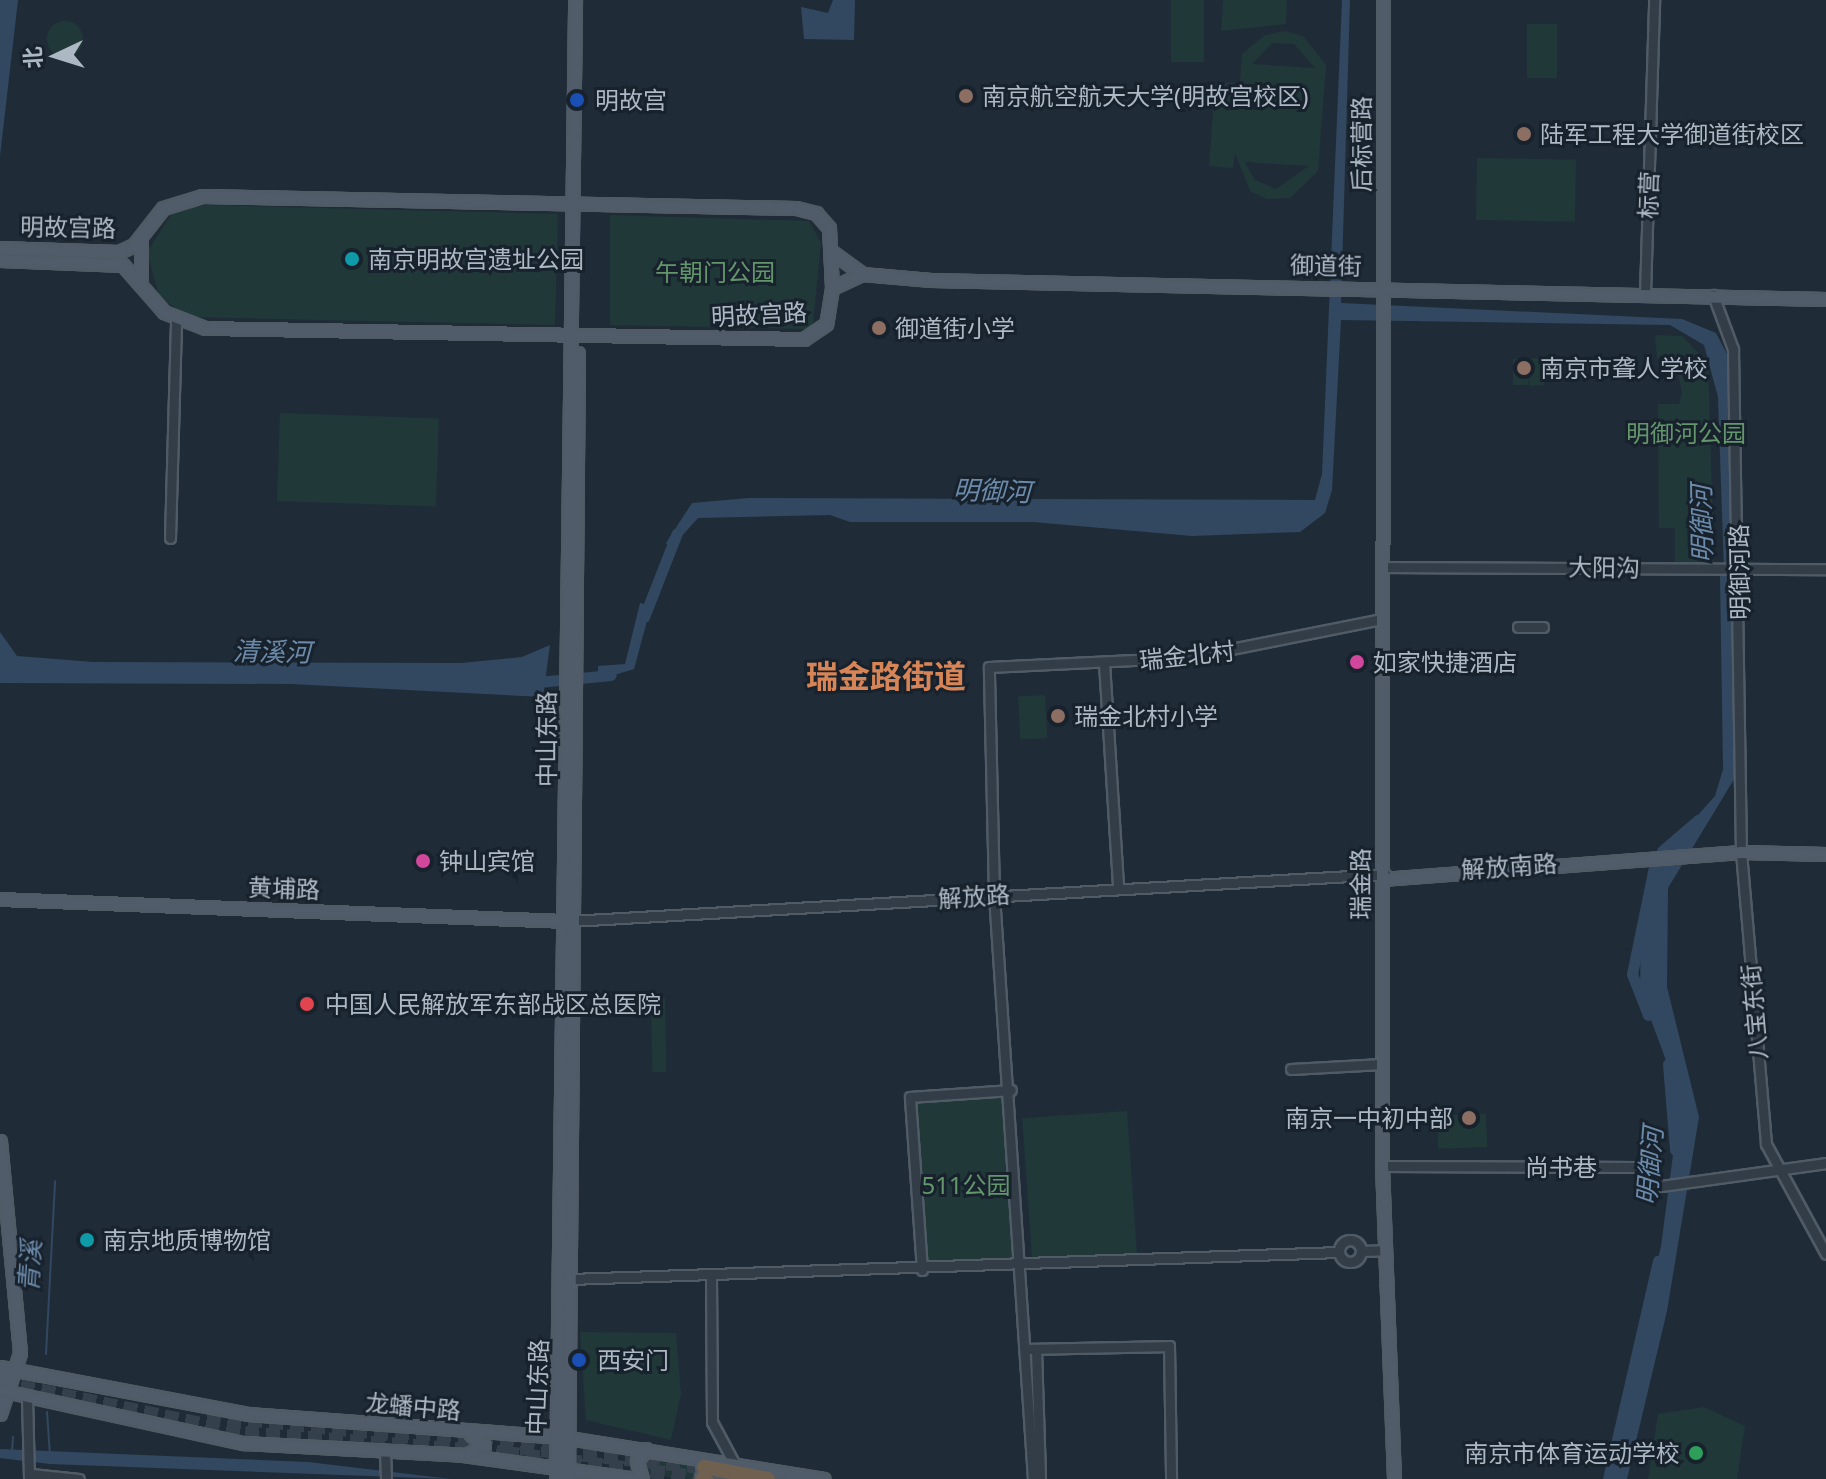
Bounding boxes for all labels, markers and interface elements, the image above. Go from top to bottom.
north arrow [16,16,96,96]
text: 北 [16,46,48,70]
place label: 南京航空航天大学(明故宫校区) [982,82,1308,110]
place label: 明故宫 [595,86,667,114]
marker: 南京航空航天大学(明故宫校区) [957,87,975,105]
marker: 明故宫 [566,89,588,111]
street label: 后标营路 [1347,96,1375,192]
place label: 陆军工程大学御道街校区 [1540,120,1804,148]
marker: 陆军工程大学御道街校区 [1515,125,1533,143]
street label: 标营 [1633,171,1663,219]
street label: 明故宫路 [20,212,116,242]
place label: 南京明故宫遗址公园 [368,245,584,273]
marker: 南京明故宫遗址公园 [343,250,361,268]
street label: 御道街 [1290,250,1362,280]
park label: 午朝门公园 [655,258,775,286]
street label: 明故宫路 [710,297,808,331]
place label: 御道街小学 [895,314,1015,342]
marker: 御道街小学 [870,319,888,337]
place label: 南京市聋人学校 [1540,354,1708,382]
marker: 南京市聋人学校 [1515,359,1533,377]
park label: 明御河公园 [1626,419,1746,447]
water label: 明御河 [952,474,1032,508]
water label: 明御河 [1686,485,1718,563]
street label: 明御河路 [1724,524,1754,620]
street label: 大阳沟 [1568,552,1640,582]
water label: 清溪河 [233,636,311,668]
street label: 瑞金北村 [1138,636,1236,674]
place label: 如家快捷酒店 [1373,648,1517,676]
marker: 如家快捷酒店 [1348,653,1366,671]
district label: 瑞金路街道 [806,657,966,695]
street label: 中山东路 [532,691,560,787]
place label: 瑞金北村小学 [1074,702,1218,730]
marker: 瑞金北村小学 [1049,707,1067,725]
place label: 钟山宾馆 [439,847,535,875]
street label: 瑞金路 [1346,848,1374,920]
street label: 解放南路 [1460,848,1558,884]
marker: 钟山宾馆 [414,852,432,870]
street label: 黄埔路 [248,872,320,904]
street label: 解放路 [937,879,1011,913]
street label: 八宝东街 [1735,963,1773,1061]
place label: 中国人民解放军东部战区总医院 [325,990,661,1018]
marker: 中国人民解放军东部战区总医院 [296,993,318,1015]
place label: 南京一中初中部 [1285,1104,1453,1132]
marker: 南京一中初中部 [1460,1109,1478,1127]
water label: 明御河 [1631,1126,1669,1206]
street label: 尚书巷 [1525,1153,1597,1181]
park label: 511公园 [921,1171,1011,1199]
place label: 南京地质博物馆 [103,1226,271,1254]
marker: 南京地质博物馆 [78,1231,96,1249]
water label: 青溪 [13,1239,47,1293]
street label: 中山东路 [521,1339,553,1435]
place label: 西安门 [597,1346,669,1374]
marker: 西安门 [568,1349,590,1371]
street label: 龙蟠中路 [364,1387,462,1425]
place label: 南京市体育运动学校 [1464,1439,1680,1467]
marker: 南京市体育运动学校 [1687,1444,1705,1462]

